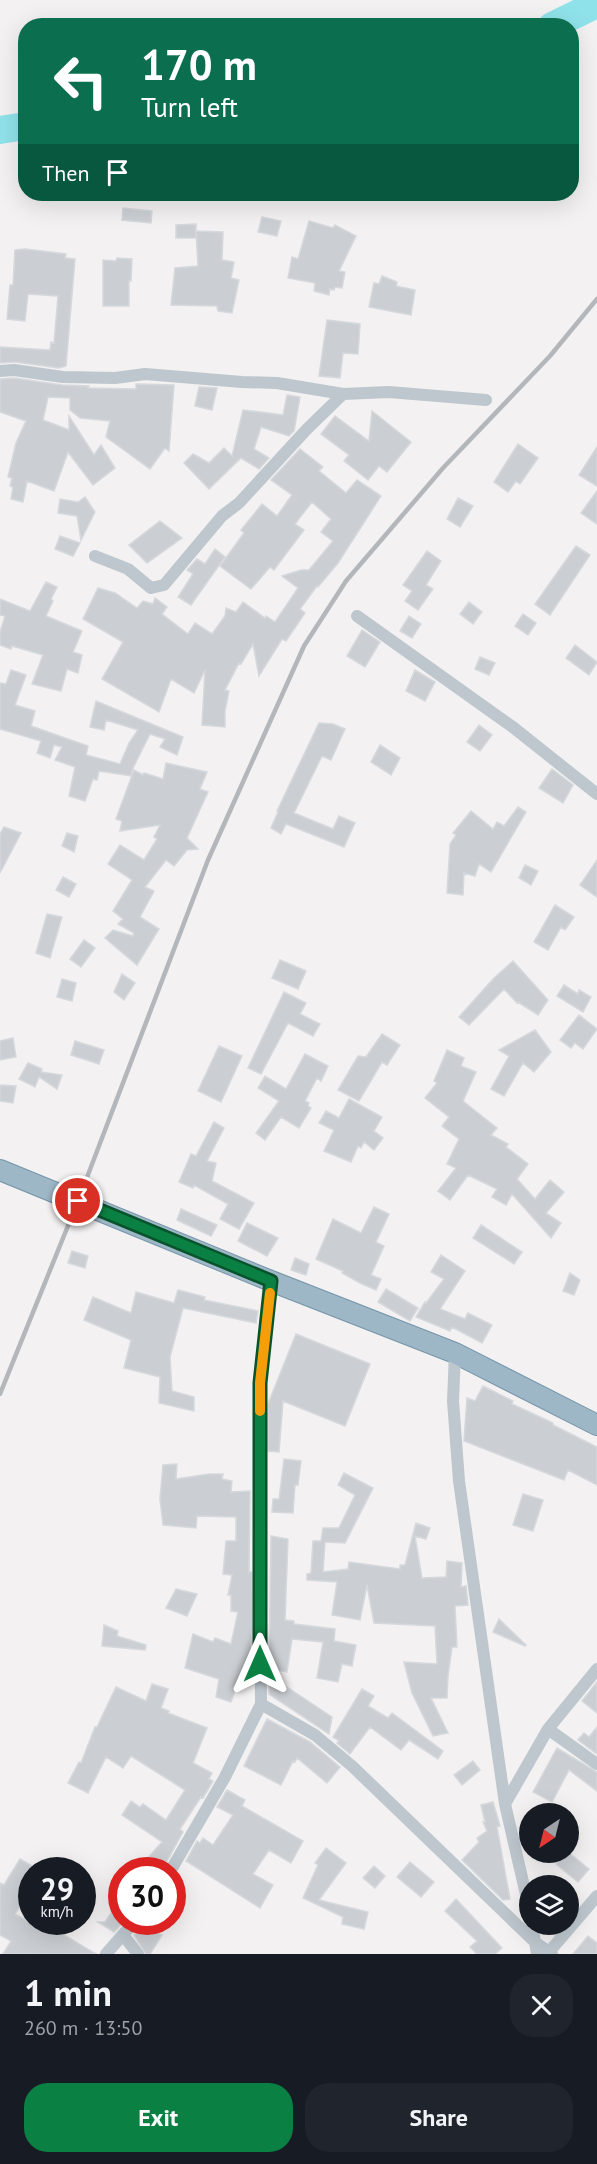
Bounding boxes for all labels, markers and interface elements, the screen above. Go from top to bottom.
text: 170 m [141,37,257,92]
icon: left [42,42,120,120]
text: Turn left [141,90,238,124]
icon: arrive [101,156,134,189]
text: Then [42,159,89,187]
pin [52,1175,103,1226]
icon: arrive [61,1184,94,1217]
position arrow [228,1632,292,1696]
north arrow [519,1803,579,1863]
map controls [519,1803,579,1935]
speed limit sign: 30 [108,1857,186,1935]
text: 29 [40,1869,74,1908]
button: layers [519,1875,579,1935]
text: km/h [41,1902,73,1921]
text: 1 min [24,1969,112,2016]
button: close [510,1974,573,2037]
text: 260 m · 13:50 [24,2015,142,2041]
button: Exit [24,2083,293,2152]
button: Share [305,2083,573,2152]

